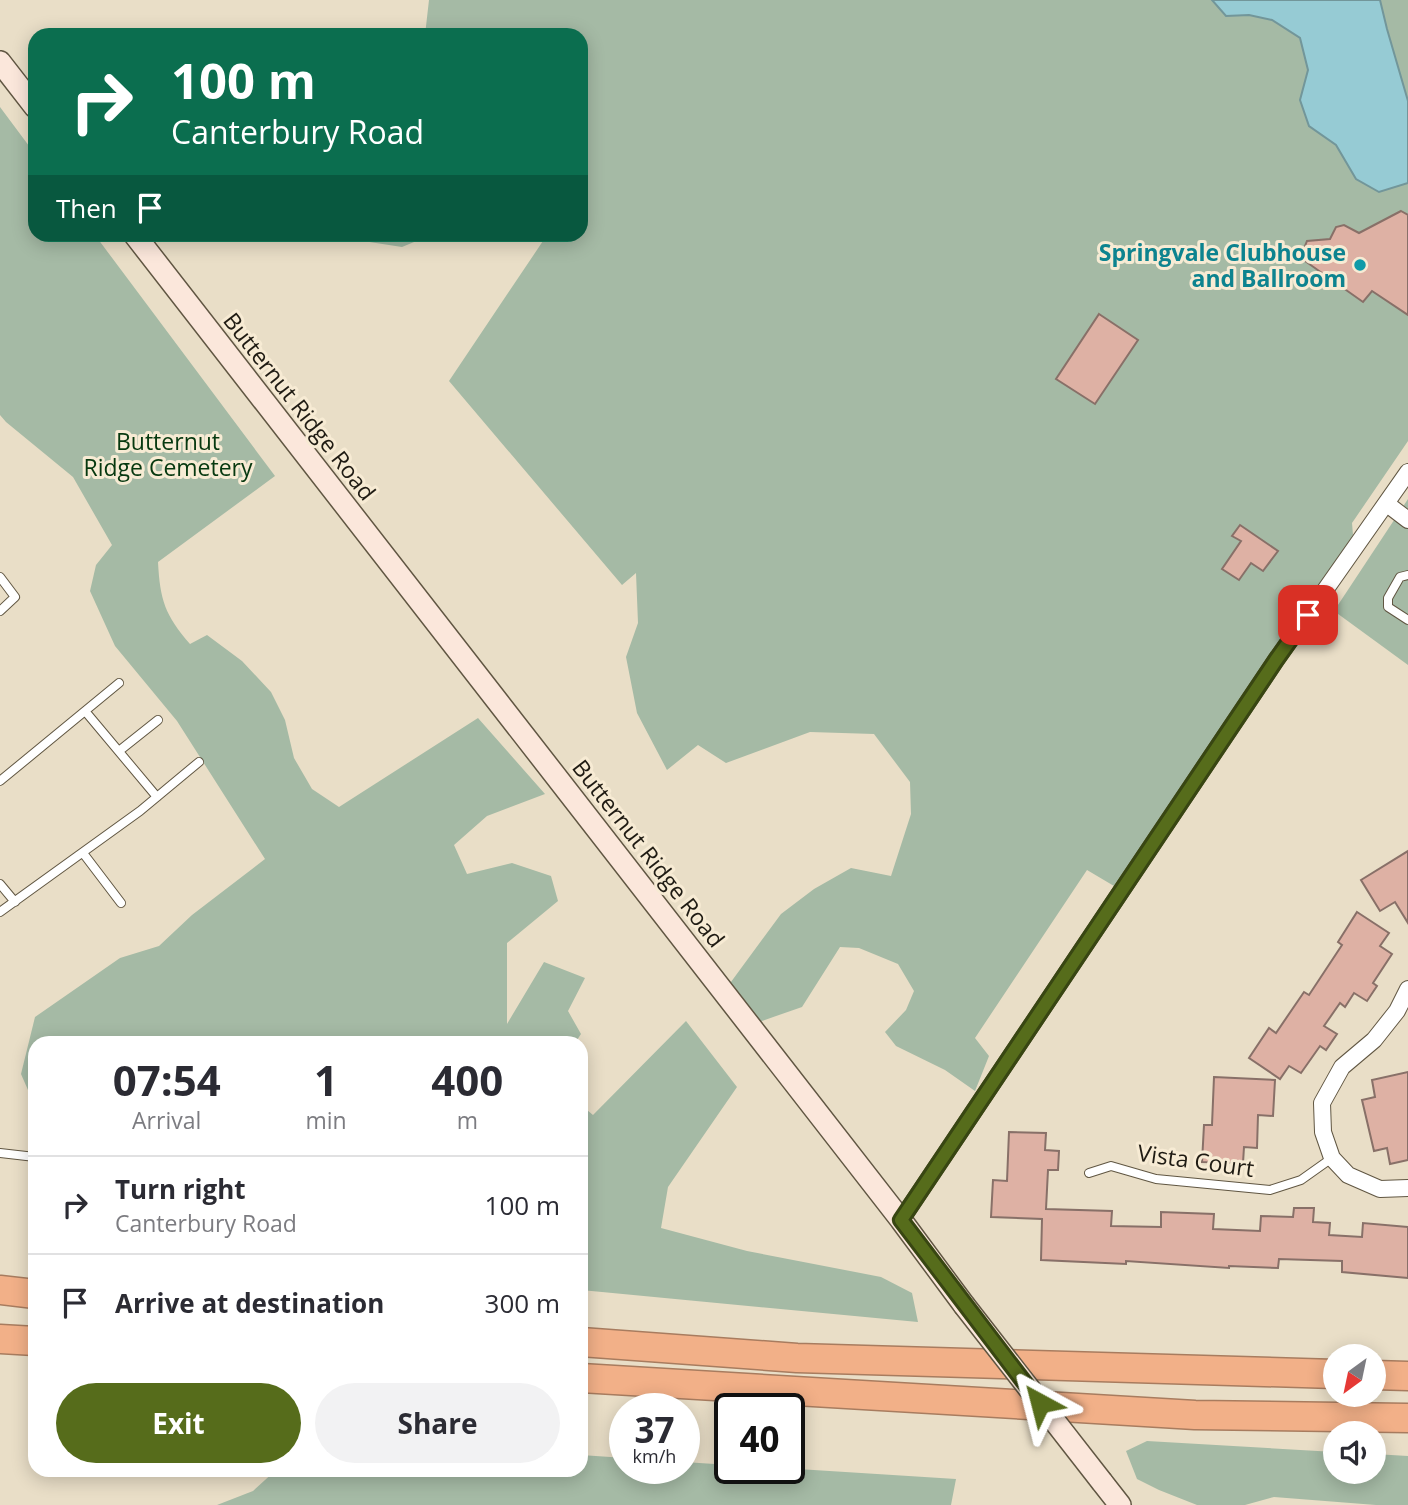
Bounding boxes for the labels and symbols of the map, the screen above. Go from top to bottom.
place label: Springvale Clubhouse and Ballroom [1099,236,1346,294]
marker: Springvale Clubhouse and Ballroom [1352,257,1368,273]
street label: Butternut Ridge Road [216,305,384,507]
park label: Butternut Ridge Cemetery [83,425,253,483]
pin [1278,585,1338,645]
street label: Butternut Ridge Road [565,752,733,954]
street label: Vista Court [1136,1136,1256,1184]
north arrow [1323,1344,1386,1407]
position arrow [1003,1366,1077,1440]
speed limit sign: 40 [714,1393,805,1484]

